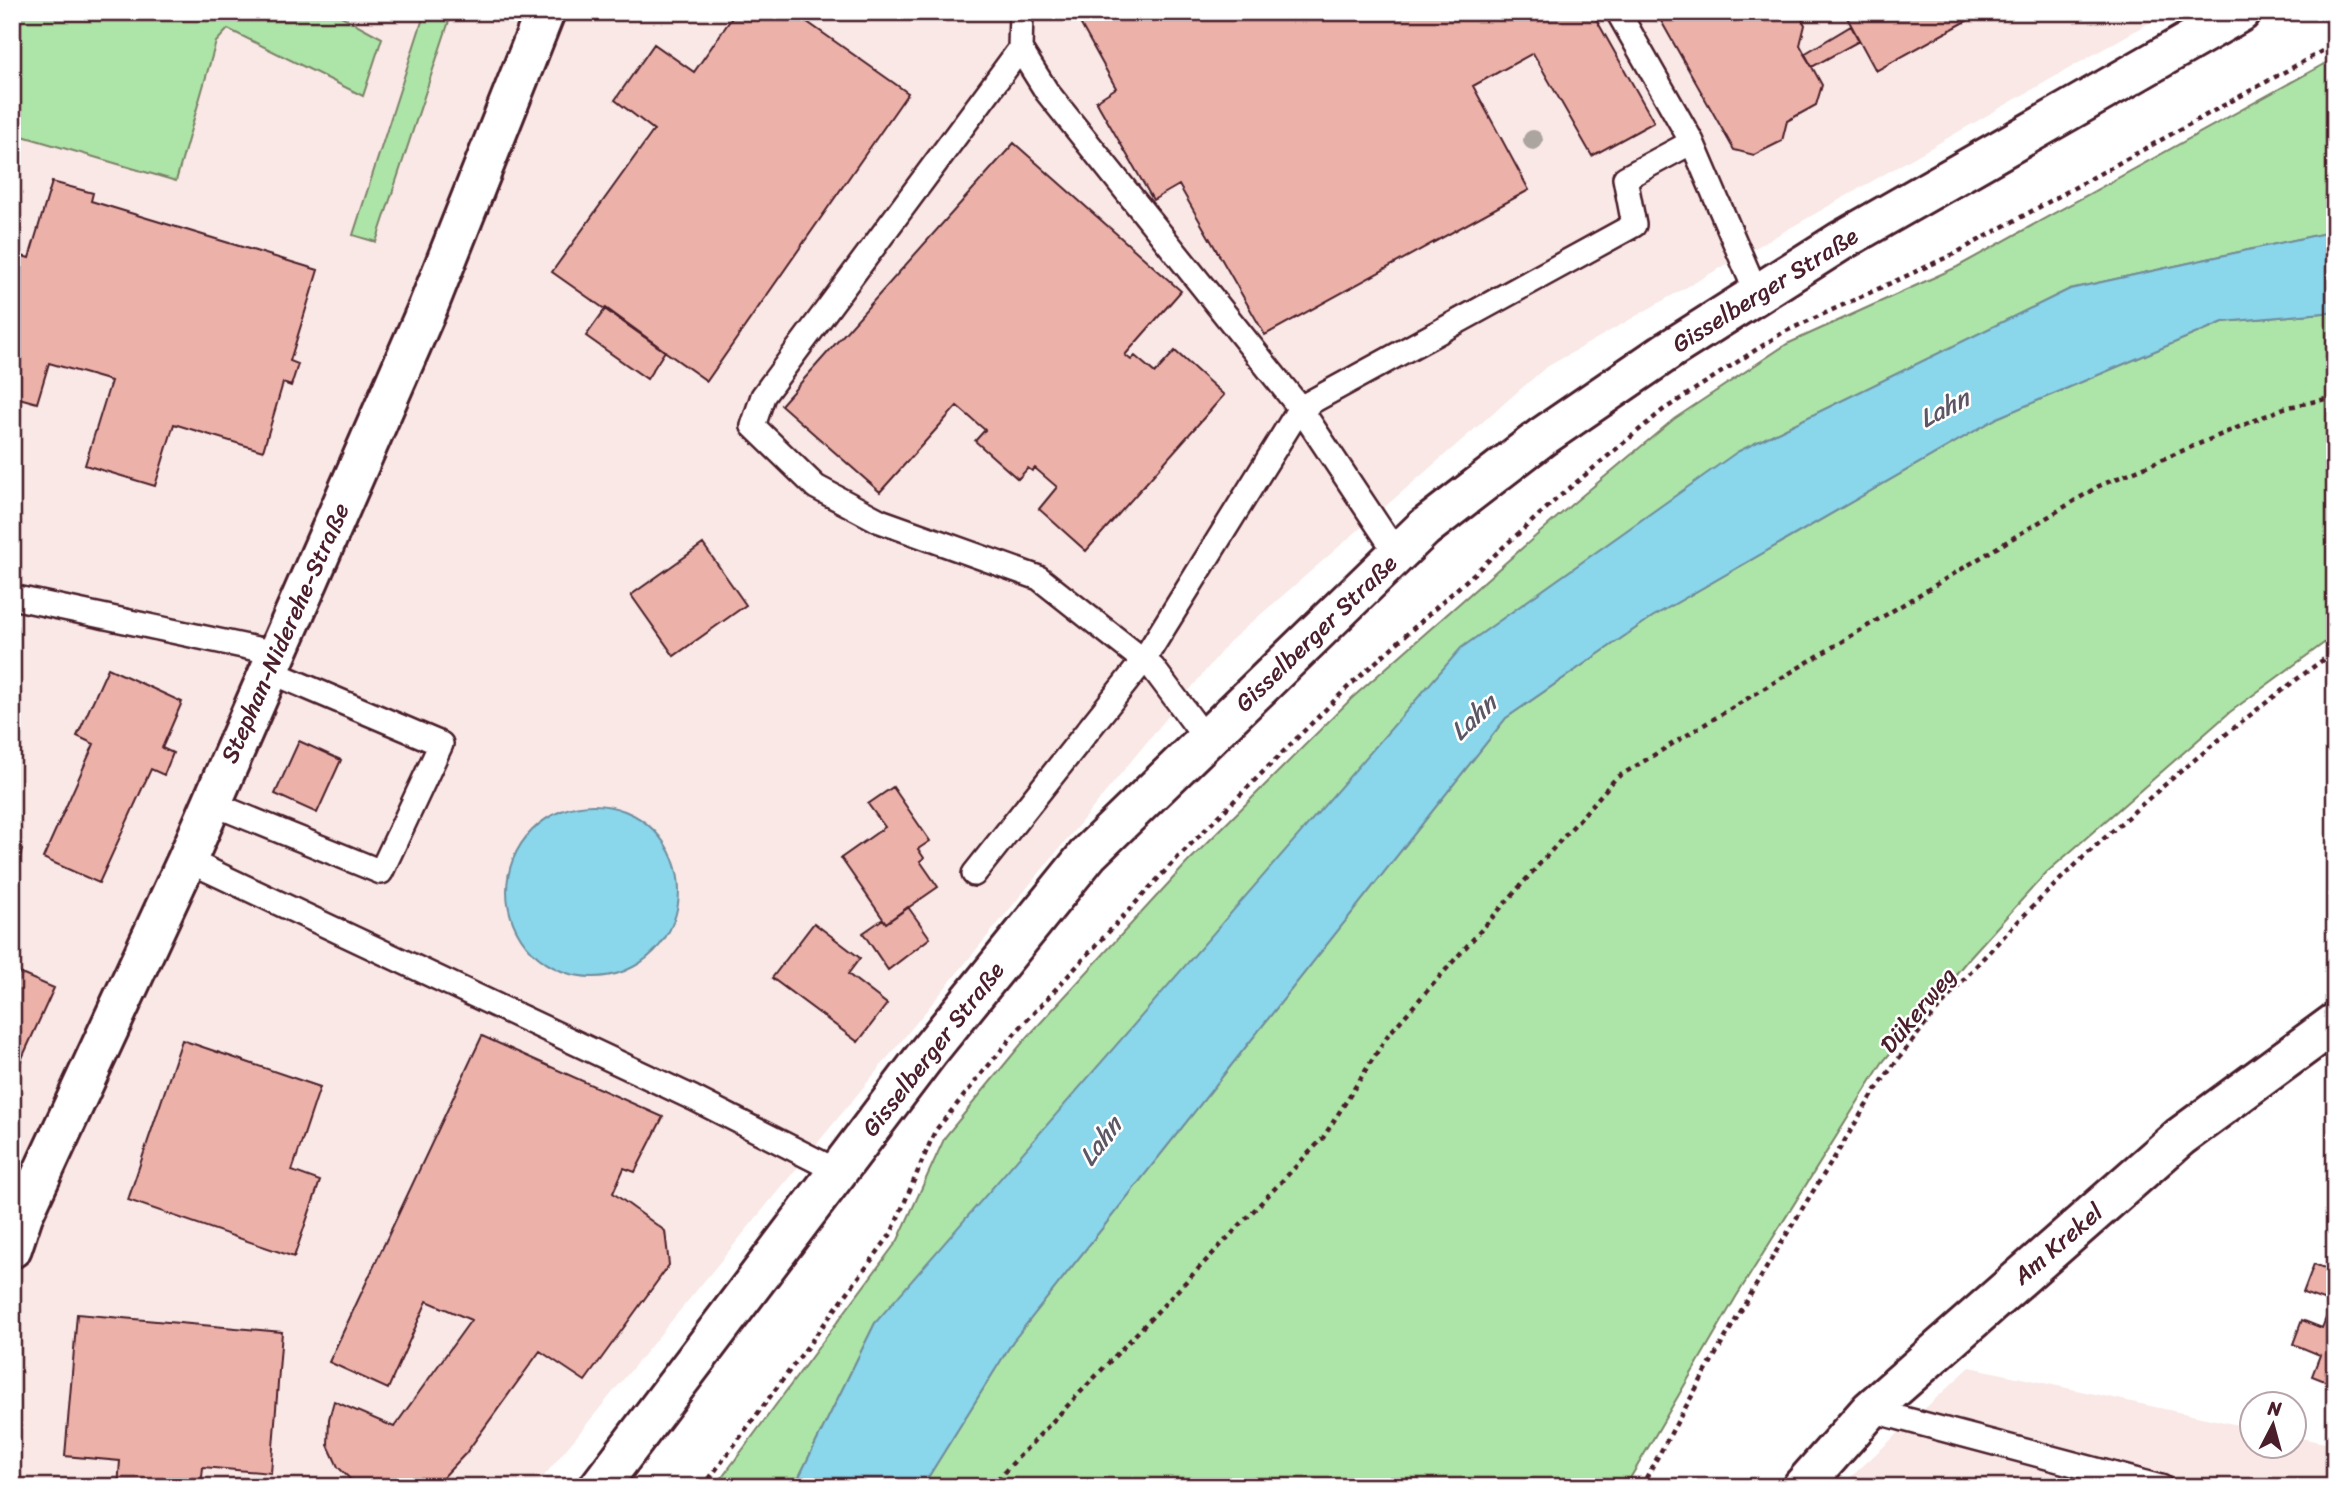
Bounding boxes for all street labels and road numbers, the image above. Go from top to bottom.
street label: Gisselberger Straße [1663,215,1867,364]
street label: Stephan-Niderehe-Straße [209,496,361,770]
street label: Gisselberger Straße [1225,543,1408,722]
street label: Gisselberger Straße [851,952,1016,1146]
street label: Dükerweg [1869,957,1967,1063]
street label: Am Krekel [2002,1192,2114,1296]

